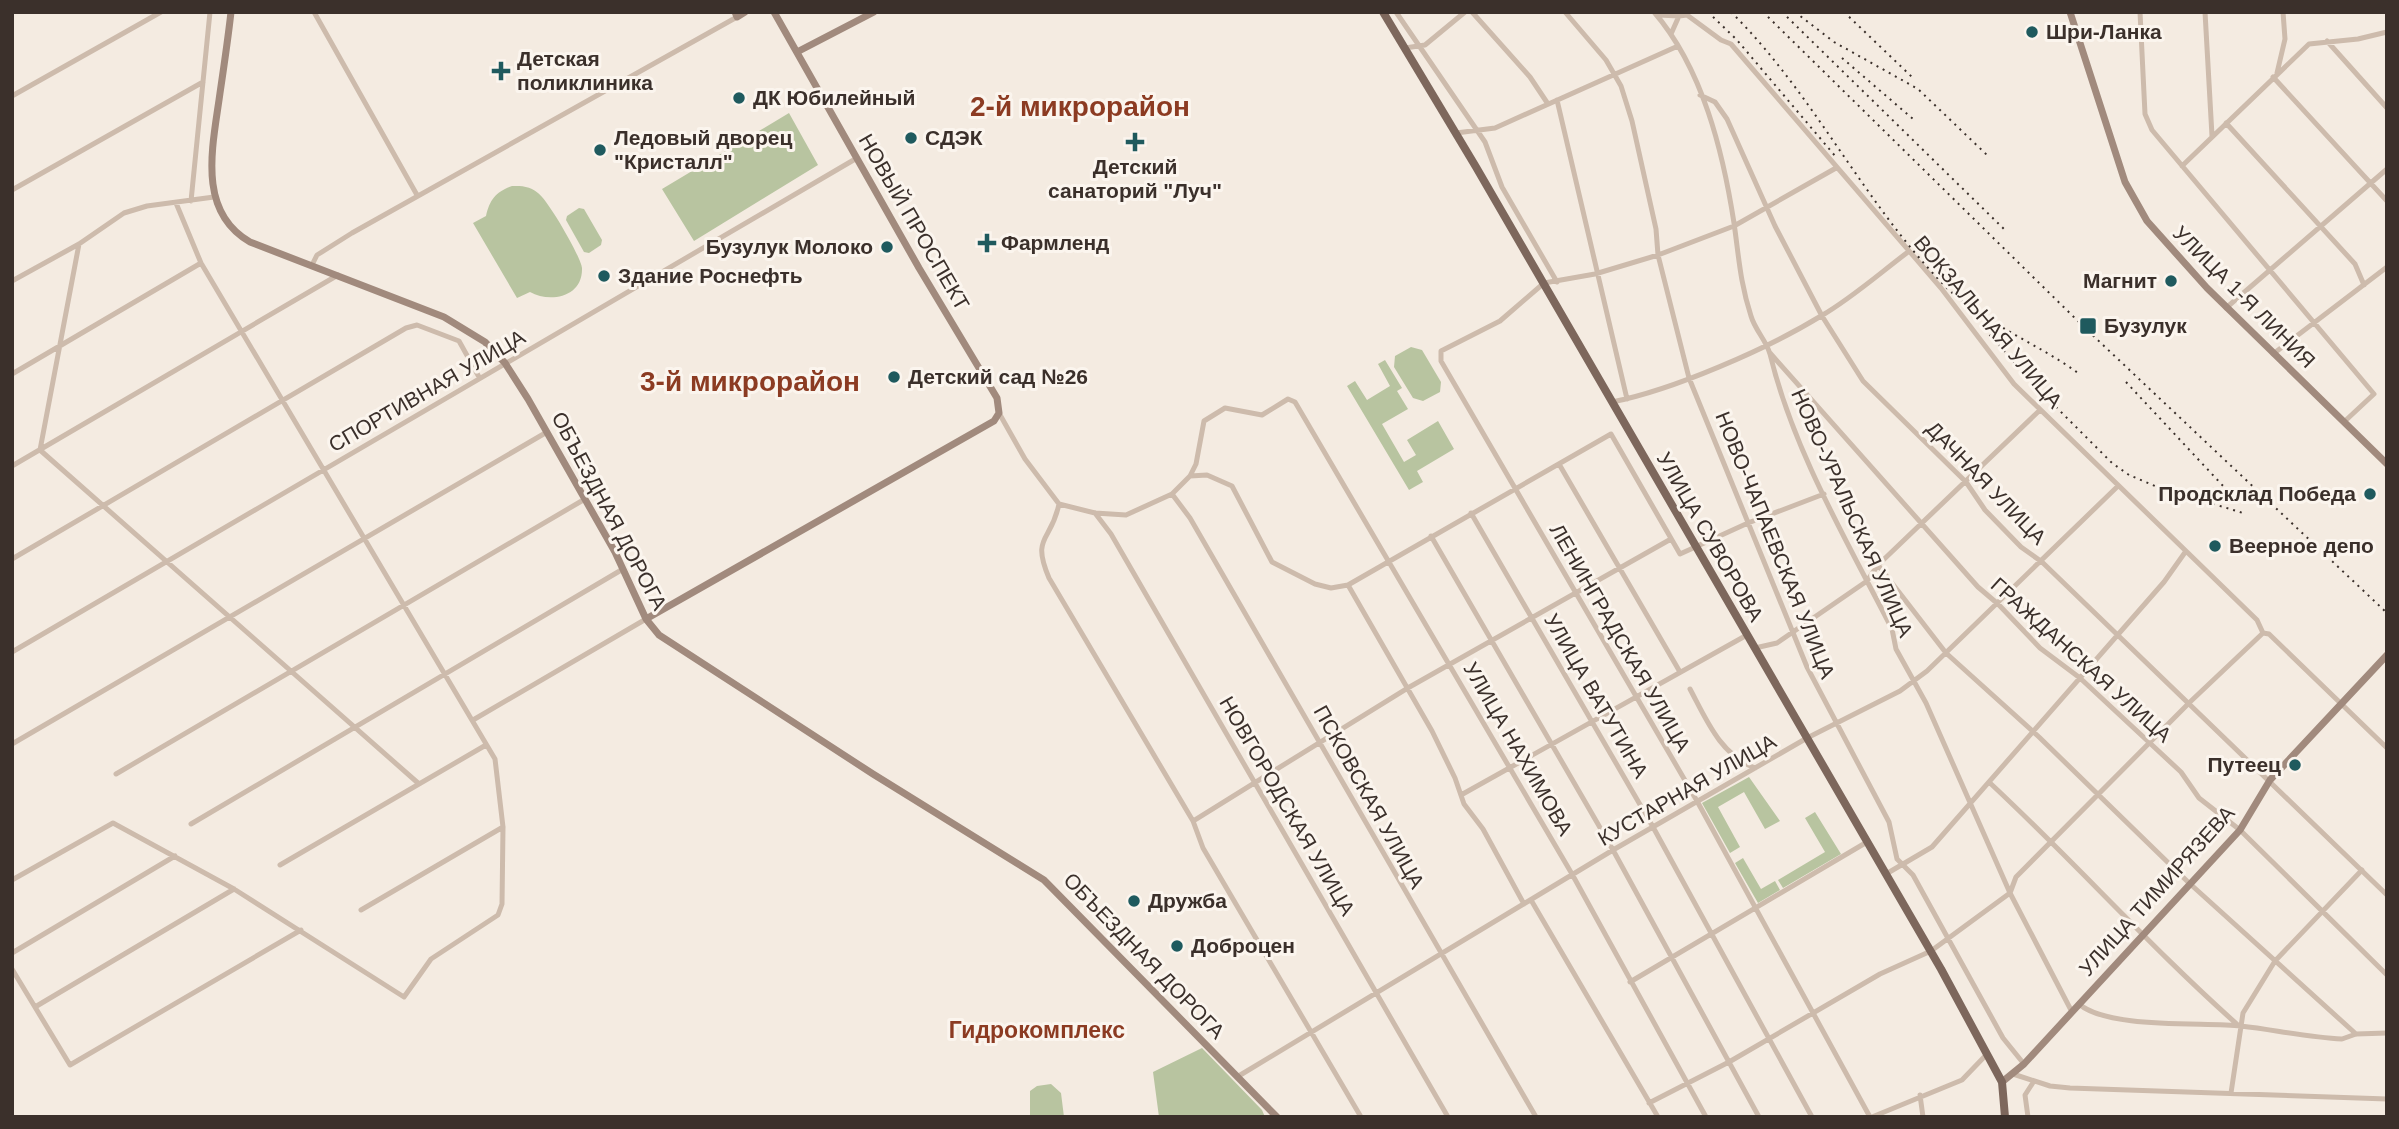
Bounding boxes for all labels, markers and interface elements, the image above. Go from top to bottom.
place label: Шри-Ланка [2046,20,2162,43]
marker: Шри-Ланка [2024,24,2040,40]
place label: Детская поликлиника [517,47,653,94]
marker: Детская поликлиника [491,61,511,81]
place label: ДК Юбилейный [753,86,915,109]
marker: ДК Юбилейный [731,90,747,106]
district label: 2-й микрорайон [970,91,1190,122]
place label: Ледовый дворец "Кристалл" [614,126,792,173]
place label: СДЭК [925,126,983,149]
street label: НОВЫЙ ПРОСПЕКТ [855,130,974,314]
marker: СДЭК [903,130,919,146]
marker: Детский санаторий "Луч" [1125,132,1145,152]
marker: Ледовый дворец "Кристалл" [592,142,608,158]
place label: Детский санаторий "Луч" [1048,155,1222,202]
street label: УЛИЦА 1-Я ЛИНИЯ [2169,221,2320,372]
place label: Фармленд [1001,231,1109,254]
street label: ВОКЗАЛЬНАЯ УЛИЦА [1910,231,2067,412]
place label: Бузулук Молоко [706,235,873,258]
marker: Фармленд [979,235,995,251]
marker: Бузулук Молоко [879,239,895,255]
place label: Здание Роснефть [618,264,803,287]
marker: Здание Роснефть [596,268,612,284]
place label: Магнит [2083,269,2157,292]
marker: Магнит [2163,273,2179,289]
place label: Бузулук [2104,314,2187,337]
marker: Бузулук [2078,316,2098,336]
street label: СПОРТИВНАЯ УЛИЦА [325,325,529,456]
place label: Детский сад №26 [908,365,1088,388]
district label: 3-й микрорайон [640,366,860,397]
marker: Детский сад №26 [886,369,902,385]
street label: НОВО-УРАЛЬСКАЯ УЛИЦА [1787,385,1918,640]
street label: ОБЪЕЗДНАЯ ДОРОГА [547,408,671,614]
street label: НОВО-ЧАПАЕВСКАЯ УЛИЦА [1711,408,1840,682]
street label: ДАЧНАЯ УЛИЦА [1922,416,2051,549]
street label: УЛИЦА СУВОРОВА [1653,448,1768,625]
place label: Продсклад Победа [2158,482,2356,505]
marker: Продсклад Победа [2362,486,2378,502]
street label: ЛЕНИНГРАДСКАЯ УЛИЦА [1546,520,1695,756]
place label: Веерное депо [2229,534,2374,557]
marker: Веерное депо [2207,538,2223,554]
street label: ГРАЖДАНСКАЯ УЛИЦА [1987,573,2176,747]
street label: УЛИЦА ВАТУТИНА [1540,610,1653,782]
street label: УЛИЦА НАХИМОВА [1459,658,1577,840]
street label: НОВГОРОДСКАЯ УЛИЦА [1215,692,1360,919]
street label: ПСКОВСКАЯ УЛИЦА [1310,701,1429,892]
street label: КУСТАРНАЯ УЛИЦА [1594,729,1780,850]
place label: Путеец [2207,753,2281,776]
marker: Путеец [2287,757,2303,773]
street label: УЛИЦА ТИМИРЯЗЕВА [2074,801,2239,980]
street label: ОБЪЕЗДНАЯ ДОРОГА [1059,868,1229,1043]
place label: Дружба [1148,889,1227,912]
marker: Дружба [1126,893,1142,909]
place label: Доброцен [1191,934,1295,957]
marker: Доброцен [1169,938,1185,954]
district label: Гидрокомплекс [949,1017,1125,1043]

